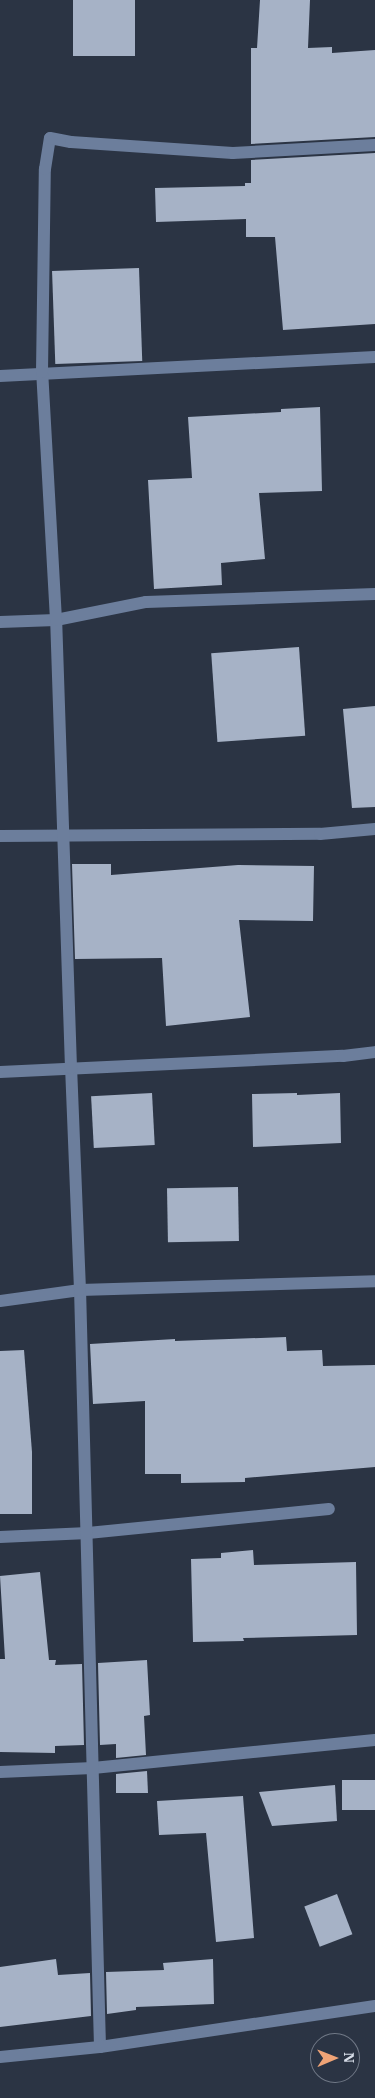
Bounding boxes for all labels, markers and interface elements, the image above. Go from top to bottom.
north arrow [310,2033,360,2083]
text: N [340,2052,358,2063]

